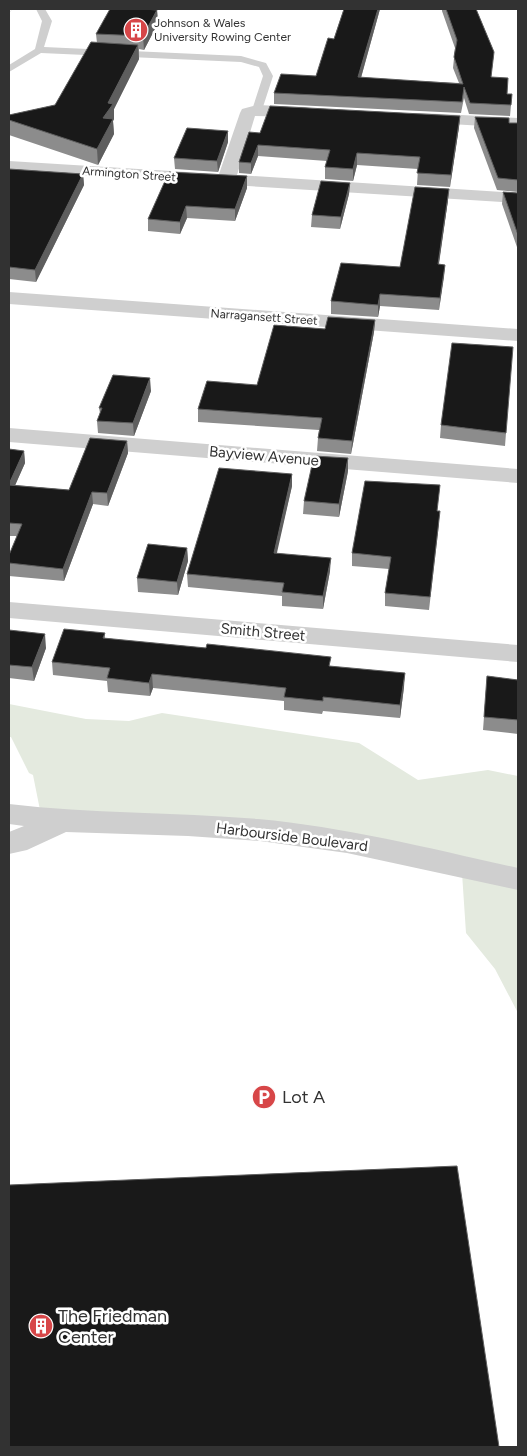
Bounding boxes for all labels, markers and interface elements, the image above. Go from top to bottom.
place label: Johnson & Wales University Rowing Center [154,16,291,44]
building icon: Johnson & Wales University Rowing Center [123,17,149,43]
street label: Armington Street [82,164,177,184]
street label: Narragansett Street [210,306,318,328]
street label: Bayview Avenue [208,442,320,470]
street label: Smith Street [220,619,307,645]
street label: Harbourside Boulevard [215,819,369,855]
parking icon: Lot A [251,1084,277,1110]
place label: Lot A [282,1086,325,1108]
place label: The Friedman Center [58,1305,167,1348]
building icon: The Friedman Center [28,1313,54,1339]

